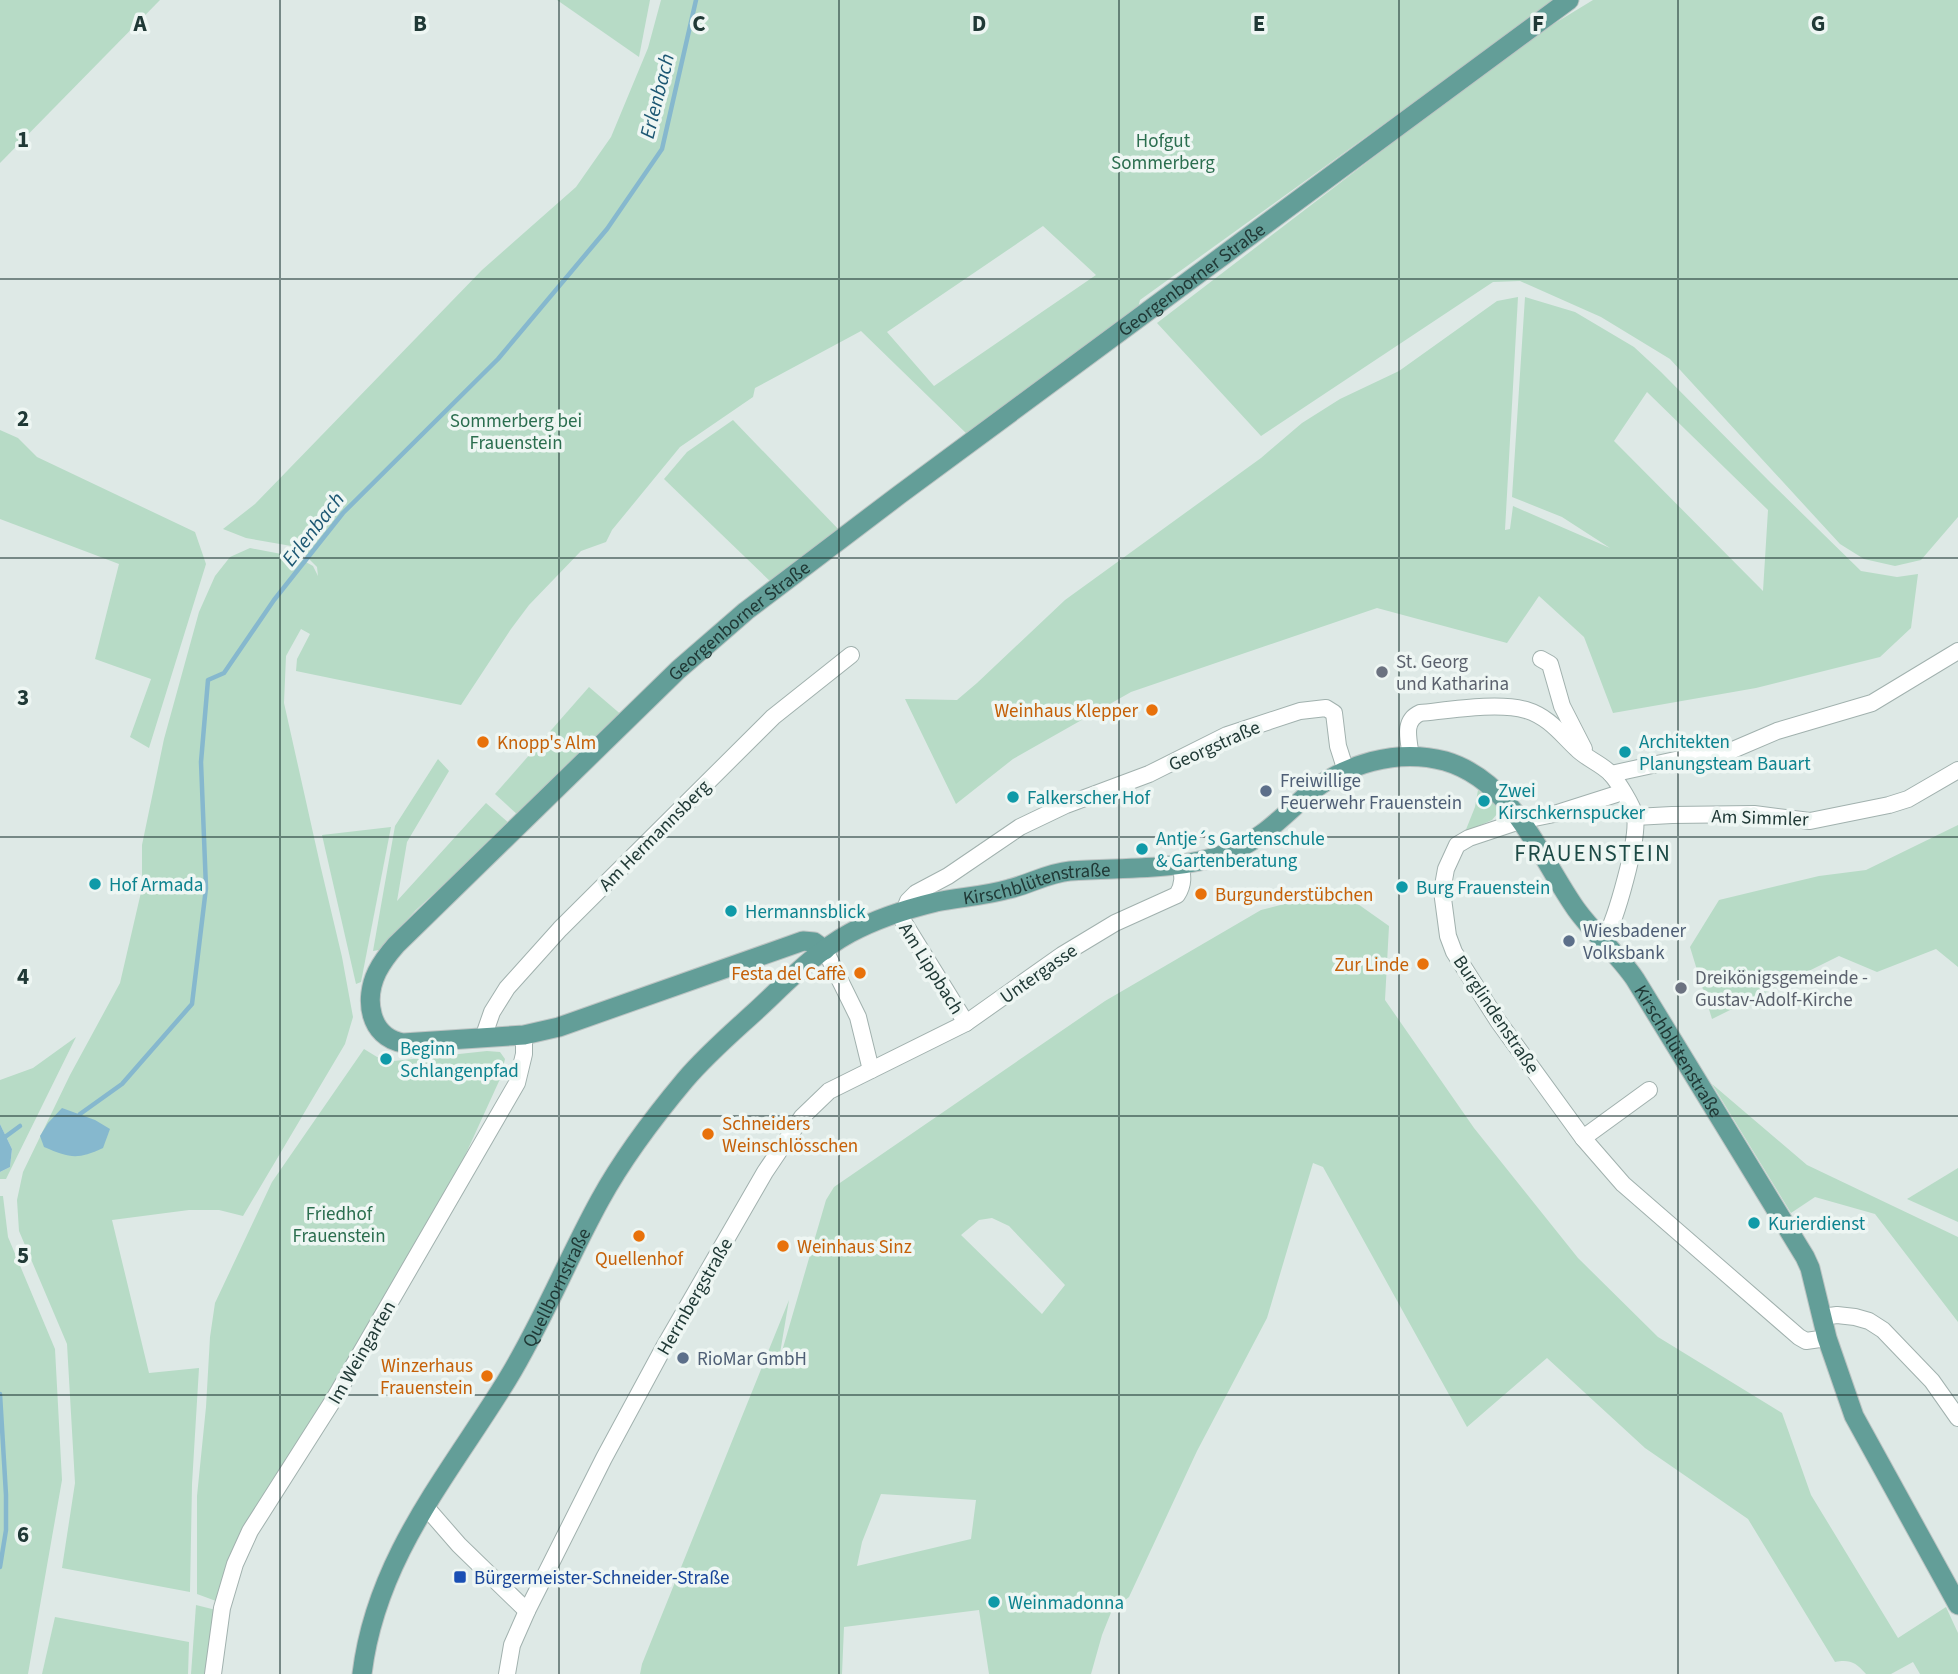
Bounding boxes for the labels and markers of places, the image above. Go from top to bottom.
place label: St. Georg und Katharina [1396,649,1509,698]
marker: St. Georg und Katharina [1374,664,1390,680]
place label: Weinhaus Klepper [994,698,1138,725]
marker: Weinhaus Klepper [1144,702,1160,718]
place label: Architekten Planungsteam Bauart [1639,729,1811,778]
place label: Knopp's Alm [497,730,596,757]
marker: Knopp's Alm [475,734,491,750]
marker: Architekten Planungsteam Bauart [1617,744,1633,760]
place label: Freiwillige Feuerwehr Frauenstein [1280,768,1462,817]
place label: Zwei Kirschkernspucker [1498,778,1646,827]
marker: Freiwillige Feuerwehr Frauenstein [1258,783,1274,799]
place label: Falkerscher Hof [1027,785,1152,812]
marker: Falkerscher Hof [1005,789,1021,805]
marker: Zwei Kirschkernspucker [1476,793,1492,809]
place label: Antje´s Gartenschule & Gartenberatung [1156,826,1325,875]
marker: Antje´s Gartenschule & Gartenberatung [1134,841,1150,857]
place label: Hof Armada [109,872,203,899]
place label: Burg Frauenstein [1416,875,1550,902]
marker: Hof Armada [87,876,103,892]
marker: Burg Frauenstein [1394,879,1410,895]
place label: Burgunderstübchen [1215,882,1373,909]
marker: Burgunderstübchen [1193,886,1209,902]
place label: Hermannsblick [745,899,866,926]
marker: Hermannsblick [723,903,739,919]
place label: Wiesbadener Volksbank [1583,918,1687,967]
marker: Wiesbadener Volksbank [1561,933,1577,949]
place label: Zur Linde [1334,952,1409,979]
marker: Zur Linde [1415,956,1431,972]
place label: Festa del Caffè [731,961,846,988]
marker: Festa del Caffè [852,965,868,981]
place label: Dreikönigsgemeinde - Gustav-Adolf-Kirche [1695,965,1868,1014]
marker: Dreikönigsgemeinde - Gustav-Adolf-Kirche [1673,980,1689,996]
place label: Beginn Schlangenpfad [400,1036,519,1085]
marker: Beginn Schlangenpfad [378,1051,394,1067]
place label: Schneiders Weinschlösschen [722,1111,858,1160]
marker: Schneiders Weinschlösschen [700,1126,716,1142]
place label: Kurierdienst [1768,1211,1866,1238]
marker: Kurierdienst [1746,1215,1762,1231]
marker: Quellenhof [631,1228,647,1244]
place label: Weinhaus Sinz [797,1234,912,1261]
marker: Weinhaus Sinz [775,1238,791,1254]
place label: Quellenhof [595,1246,684,1273]
place label: RioMar GmbH [697,1346,807,1373]
marker: RioMar GmbH [675,1350,691,1366]
place label: Winzerhaus Frauenstein [380,1353,473,1402]
marker: Winzerhaus Frauenstein [479,1368,495,1384]
place label: Bürgermeister-Schneider-Straße [474,1565,730,1592]
marker: Bürgermeister-Schneider-Straße [452,1569,468,1585]
place label: Weinmadonna [1008,1590,1124,1617]
marker: Weinmadonna [986,1594,1002,1610]

